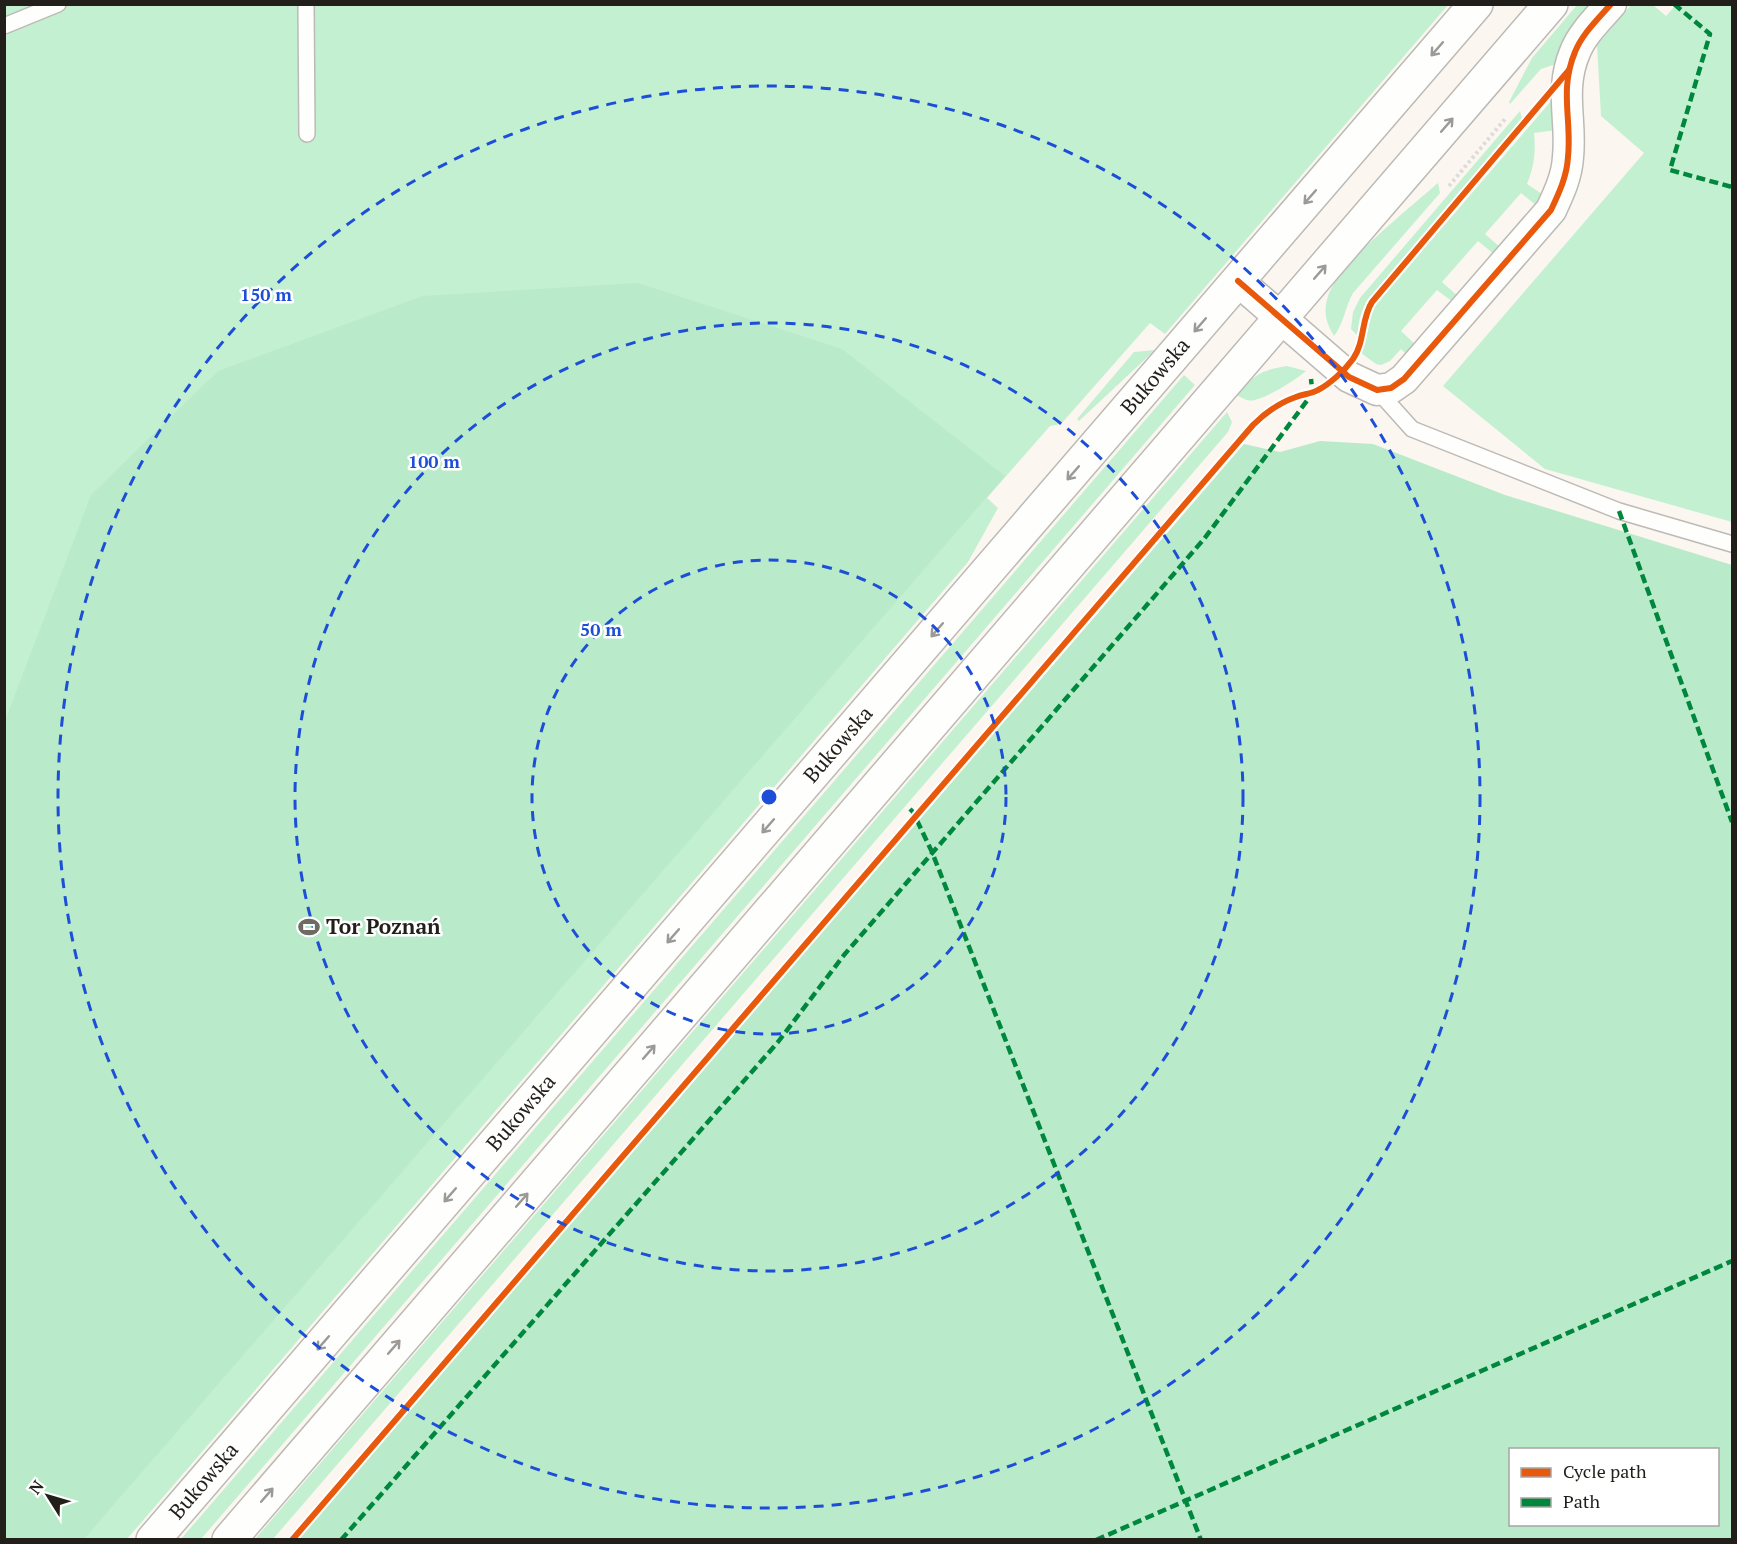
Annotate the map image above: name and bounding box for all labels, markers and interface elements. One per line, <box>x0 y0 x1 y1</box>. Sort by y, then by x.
one-way arrow <box>1431 41 1444 57</box>
one-way arrow <box>1440 118 1454 133</box>
one-way arrow <box>1303 189 1317 204</box>
one-way arrow <box>1313 264 1326 280</box>
text: 150 m <box>240 282 292 306</box>
one-way arrow <box>1193 317 1207 332</box>
street label: Bukowska <box>1114 331 1196 420</box>
text: 100 m <box>408 449 460 473</box>
one-way arrow <box>1066 465 1080 480</box>
text: 50 m <box>580 617 622 641</box>
one-way arrow <box>930 622 944 637</box>
street label: Bukowska <box>797 699 879 788</box>
centre of rings <box>759 787 779 807</box>
one-way arrow <box>762 818 775 834</box>
place label: Tor Poznań <box>326 912 441 940</box>
sports icon: Tor Poznań <box>297 915 321 939</box>
one-way arrow <box>667 928 680 944</box>
one-way arrow <box>642 1045 656 1060</box>
street label: Bukowska <box>479 1067 561 1156</box>
one-way arrow <box>443 1187 457 1202</box>
one-way arrow <box>515 1192 528 1208</box>
one-way arrow <box>316 1335 330 1350</box>
one-way arrow <box>388 1339 401 1355</box>
street label: Bukowska <box>162 1436 244 1525</box>
legend <box>1509 1448 1719 1526</box>
text: Cycle path <box>1563 1459 1647 1483</box>
north arrow <box>18 1466 78 1526</box>
text: N <box>24 1476 48 1498</box>
one-way arrow <box>260 1488 274 1503</box>
text: Path <box>1563 1489 1600 1513</box>

